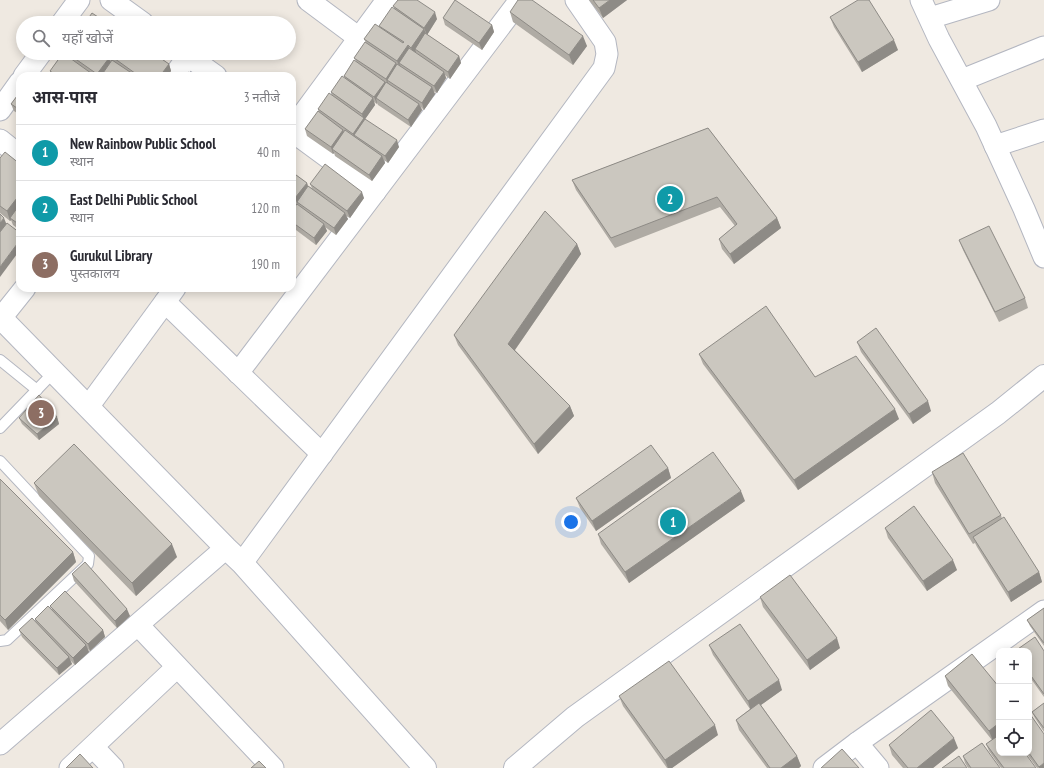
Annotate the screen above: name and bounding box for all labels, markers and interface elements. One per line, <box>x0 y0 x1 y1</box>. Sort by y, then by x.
search box <box>16 16 296 60</box>
icon: search <box>30 27 52 49</box>
text: यहाँ खोजें <box>62 28 113 47</box>
text: आस-पास <box>32 86 97 108</box>
text: 3 नतीजे <box>244 89 280 106</box>
text: New Rainbow Public School <box>70 134 216 153</box>
text: 1 <box>42 144 48 161</box>
text: 40 m <box>257 144 280 161</box>
text: स्थान <box>70 153 94 170</box>
pin: 2 <box>657 184 683 214</box>
text: East Delhi Public School <box>70 190 197 209</box>
text: 2 <box>42 200 48 217</box>
text: 120 m <box>251 200 280 217</box>
text: स्थान <box>70 209 94 226</box>
text: Gurukul Library <box>70 246 152 265</box>
text: 3 <box>42 256 48 273</box>
text: 190 m <box>251 256 280 273</box>
text: पुस्तकालय <box>70 265 120 282</box>
pin: 3 <box>28 398 54 428</box>
pin: 1 <box>660 507 686 537</box>
your location <box>561 512 581 532</box>
map controls <box>996 648 1032 756</box>
button: + <box>996 648 1032 684</box>
button: − <box>996 684 1032 720</box>
button: locate <box>996 720 1032 756</box>

